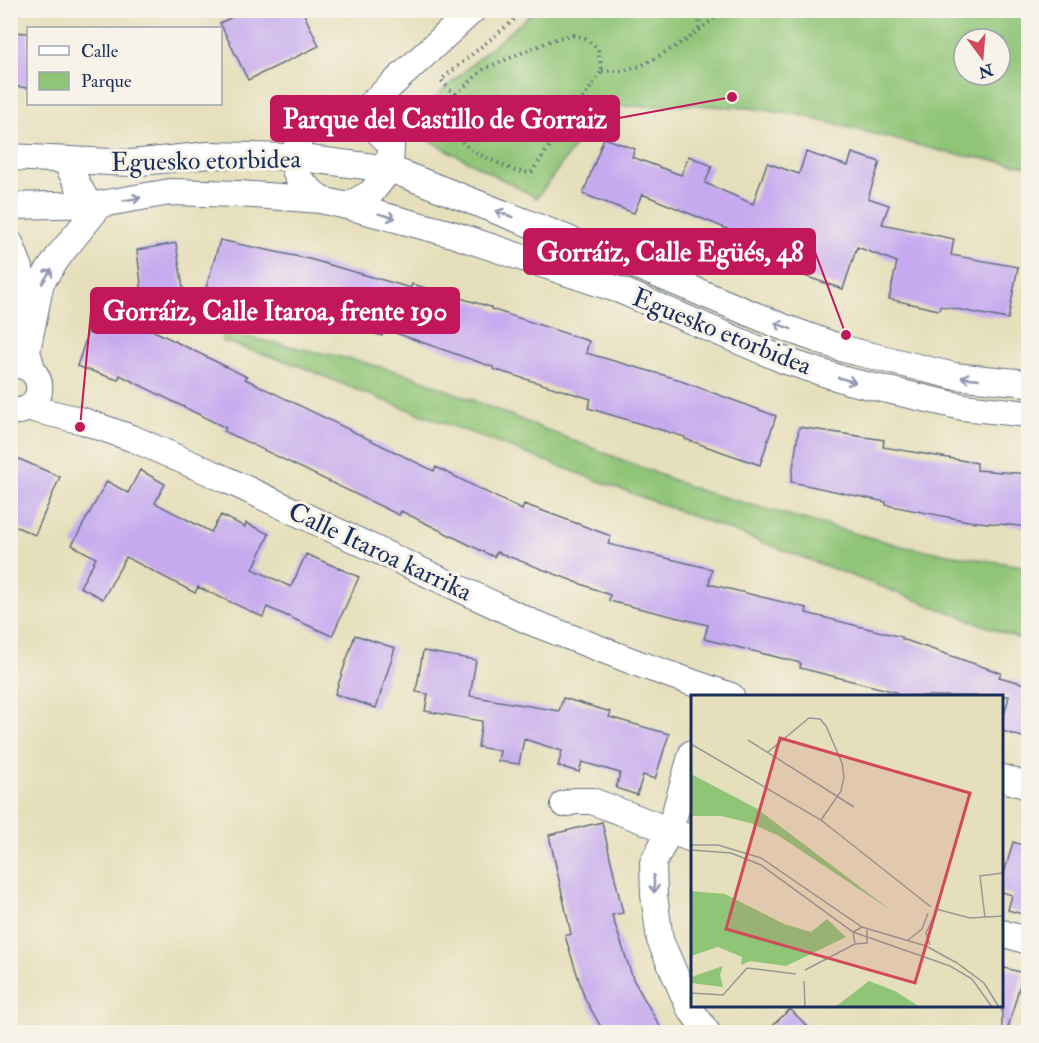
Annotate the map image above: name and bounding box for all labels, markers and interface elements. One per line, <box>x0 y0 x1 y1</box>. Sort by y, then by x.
legend <box>27 27 222 105</box>
north arrow <box>952 27 1012 87</box>
text: Calle <box>81 40 119 63</box>
text: N <box>976 59 996 82</box>
text: Parque <box>81 70 132 93</box>
callout: Parque del Castillo de Gorraiz <box>271 96 619 141</box>
text: Parque del Castillo de Gorraiz <box>283 103 608 137</box>
street label: Eguesko etorbidea <box>111 143 302 179</box>
one-way arrow <box>121 193 141 204</box>
one-way arrow <box>496 208 514 219</box>
one-way arrow <box>377 211 396 223</box>
callout: Gorráiz, Calle Egüés, 48 <box>524 229 815 274</box>
text: Gorráiz, Calle Egüés, 48 <box>536 236 804 270</box>
one-way arrow <box>40 267 53 284</box>
street label: Eguesko etorbidea <box>628 282 816 383</box>
callout: Gorráiz, Calle Itaroa, frente 190 <box>91 288 459 333</box>
text: Gorráiz, Calle Itaroa, frente 190 <box>103 295 447 328</box>
one-way arrow <box>774 320 793 331</box>
one-way arrow <box>961 372 981 383</box>
one-way arrow <box>837 375 856 386</box>
street label: Calle Itaroa karrika <box>283 495 477 609</box>
inset map <box>691 695 1003 1007</box>
one-way arrow <box>648 874 660 894</box>

